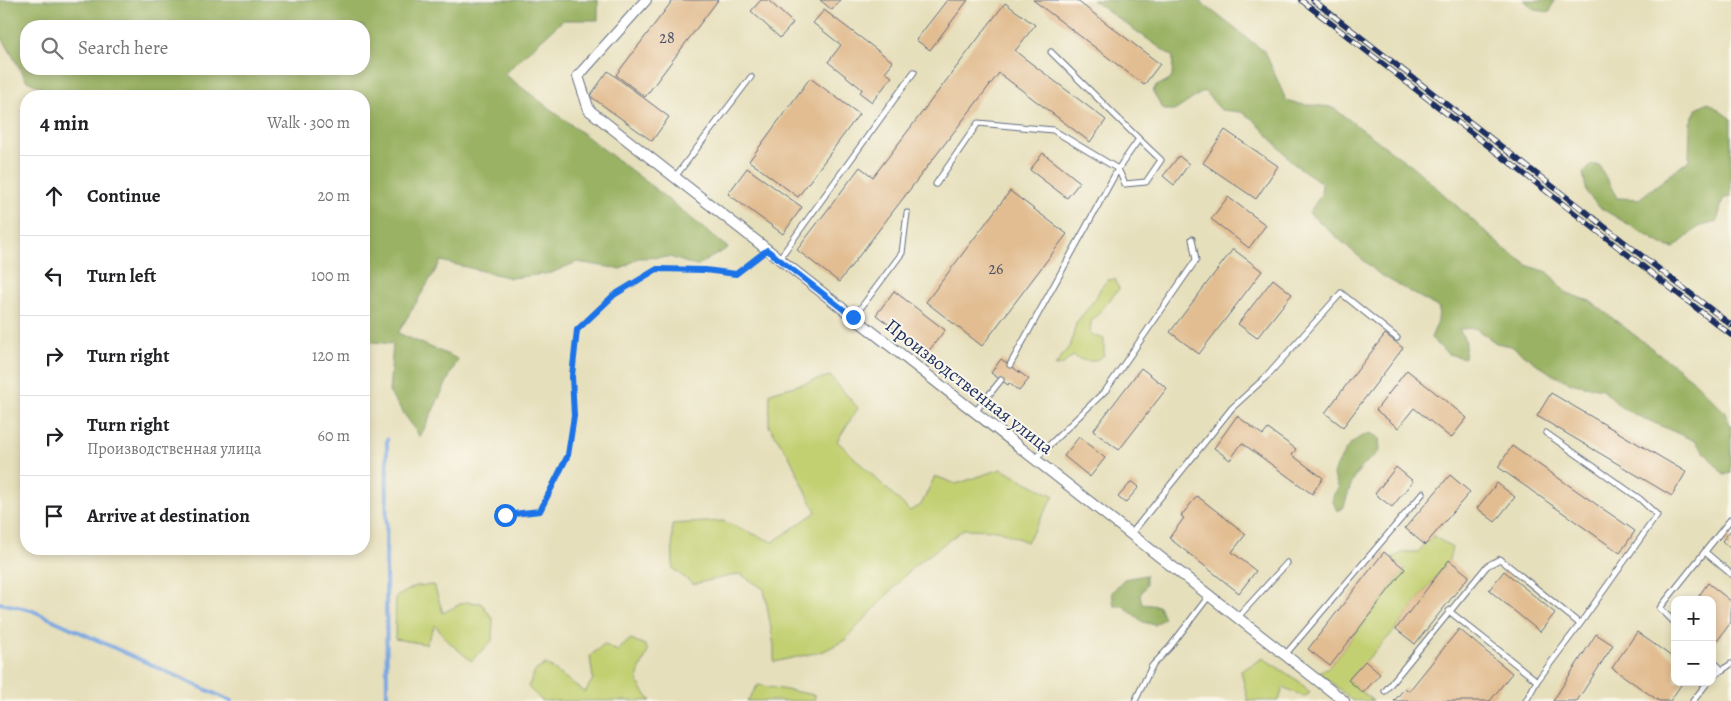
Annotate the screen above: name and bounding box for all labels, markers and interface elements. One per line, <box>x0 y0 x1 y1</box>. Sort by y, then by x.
search box <box>20 20 370 75</box>
house number: 28 <box>659 27 675 49</box>
icon: search <box>38 34 66 62</box>
text: Search here <box>78 35 168 61</box>
text: 4 min <box>40 109 89 137</box>
text: Walk · 300 m <box>267 112 350 134</box>
icon: ahead <box>40 182 68 210</box>
text: Continue <box>87 183 161 209</box>
text: 20 m <box>317 185 350 207</box>
house number: 26 <box>989 258 1004 280</box>
icon: left <box>40 262 68 290</box>
text: Turn left <box>87 263 156 289</box>
text: 100 m <box>311 265 350 287</box>
route end <box>842 306 865 329</box>
street label: Производственная улица <box>880 313 1059 461</box>
icon: right <box>40 342 68 370</box>
text: Turn right <box>87 343 169 369</box>
text: 120 m <box>312 345 350 367</box>
text: Turn right <box>87 412 169 438</box>
icon: right <box>40 422 68 450</box>
text: 60 m <box>318 425 350 447</box>
text: Производственная улица <box>87 438 261 460</box>
icon: arrive <box>40 502 68 530</box>
text: Arrive at destination <box>87 503 250 529</box>
route start <box>494 504 517 527</box>
map controls <box>1671 596 1716 686</box>
button: + <box>1671 596 1716 641</box>
button: − <box>1671 641 1716 686</box>

